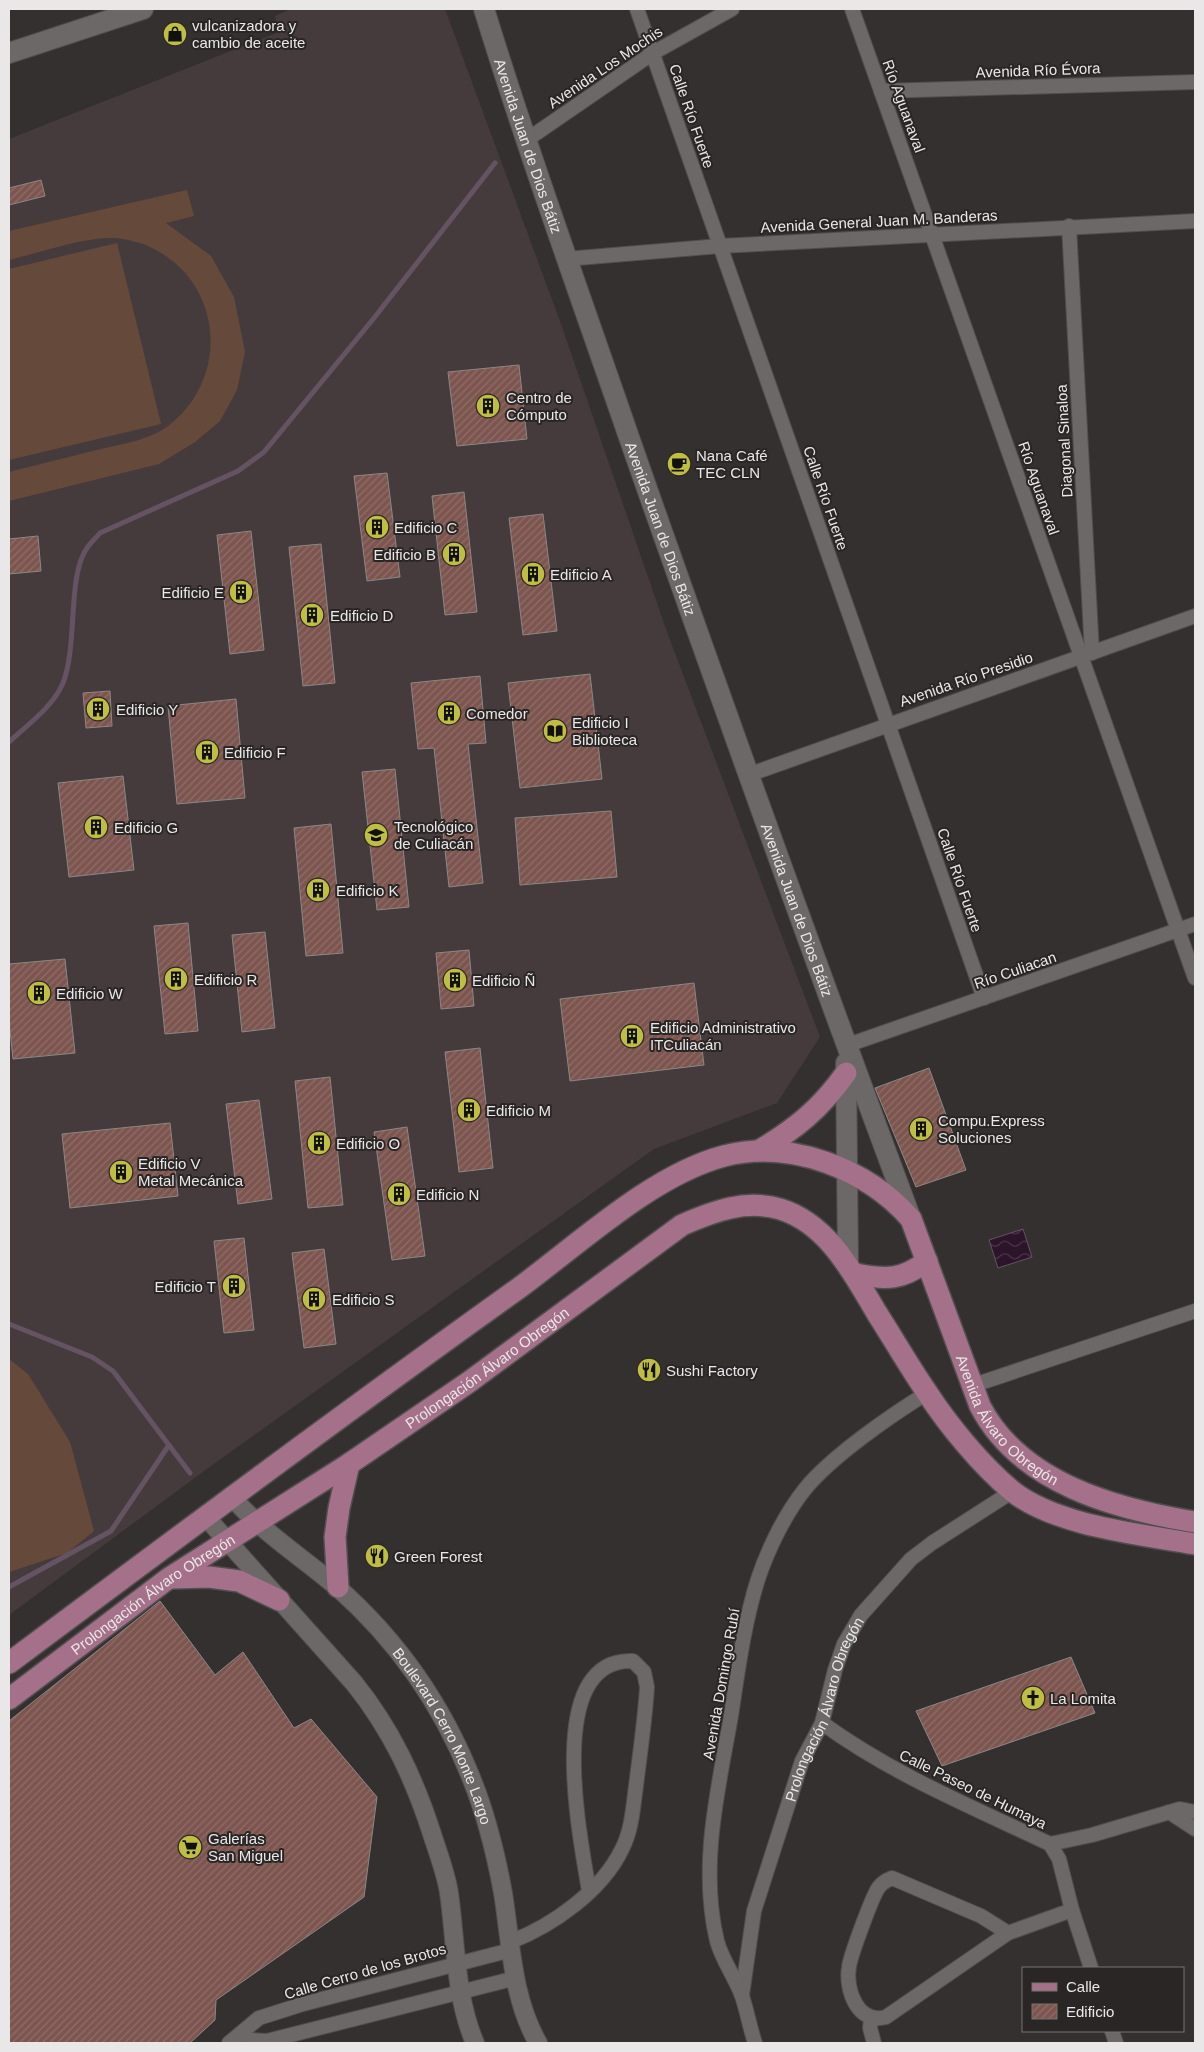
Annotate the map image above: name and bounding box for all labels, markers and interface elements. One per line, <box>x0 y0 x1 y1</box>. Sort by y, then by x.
place label: vulcanizadora y cambio de aceite <box>192 17 305 51</box>
shop icon: vulcanizadora y cambio de aceite <box>162 21 188 47</box>
street label: Avenida Los Mochis <box>545 22 665 112</box>
street label: Avenida Juan de Dios Bátiz <box>492 56 566 236</box>
street label: Río Aguanaval <box>879 57 929 155</box>
street label: Avenida Río Évora <box>975 59 1101 81</box>
street label: Calle Río Fuerte <box>666 62 718 170</box>
street label: Avenida General Juan M. Banderas <box>760 206 998 236</box>
street label: Diagonal Sinaloa <box>1053 383 1075 498</box>
place label: Centro de Cómputo <box>506 389 572 423</box>
building icon: Centro de Cómputo <box>475 393 501 419</box>
street label: Avenida Juan de Dios Bátiz <box>623 439 700 618</box>
street label: Río Aguanaval <box>1015 439 1063 537</box>
street label: Calle Río Fuerte <box>800 444 852 552</box>
place label: Nana Café TEC CLN <box>696 447 768 481</box>
cafe icon: Nana Café TEC CLN <box>666 451 692 477</box>
building icon: Edificio C <box>364 514 390 540</box>
place label: Edificio C <box>394 519 458 536</box>
building icon: Edificio B <box>441 541 467 567</box>
place label: Edificio B <box>373 546 436 563</box>
building icon: Edificio A <box>520 561 546 587</box>
place label: Edificio A <box>550 566 612 583</box>
building icon: Edificio E <box>228 579 254 605</box>
place label: Edificio E <box>161 584 224 601</box>
building icon: Edificio D <box>299 602 325 628</box>
place label: Edificio D <box>330 607 394 624</box>
street label: Avenida Río Presidio <box>897 648 1035 710</box>
building icon: Edificio Y <box>85 696 111 722</box>
building icon: Comedor <box>436 700 462 726</box>
place label: Edificio Y <box>116 701 178 718</box>
place label: Comedor <box>466 705 528 722</box>
place label: Edificio I Biblioteca <box>572 714 638 748</box>
library icon: Edificio I Biblioteca <box>542 718 568 744</box>
building icon: Edificio F <box>194 739 220 765</box>
place label: Edificio F <box>224 744 286 761</box>
building icon: Edificio G <box>83 814 109 840</box>
place label: Tecnológico de Culiacán <box>394 818 473 852</box>
place label: Edificio G <box>114 819 178 836</box>
street label: Avenida Juan de Dios Bátiz <box>758 821 837 999</box>
school or university icon: Tecnológico de Culiacán <box>363 822 389 848</box>
street label: Calle Río Fuerte <box>934 826 986 934</box>
building icon: Edificio K <box>305 877 331 903</box>
place label: Edificio K <box>336 882 399 899</box>
street label: Río Culiacan <box>972 948 1058 992</box>
building icon: Edificio R <box>163 966 189 992</box>
building icon: Edificio Ñ <box>442 967 468 993</box>
place label: Edificio R <box>194 971 258 988</box>
place label: Edificio Ñ <box>472 972 535 989</box>
building icon: Edificio W <box>26 980 52 1006</box>
place label: Edificio W <box>56 985 124 1002</box>
place label: Edificio Administrativo ITCuliacán <box>650 1019 796 1053</box>
building icon: Edificio Administrativo ITCuliacán <box>619 1023 645 1049</box>
building icon: Edificio M <box>456 1097 482 1123</box>
place label: Edificio M <box>486 1102 551 1119</box>
place label: Compu.Express Soluciones <box>938 1112 1045 1146</box>
building icon: Compu.Express Soluciones <box>908 1116 934 1142</box>
building icon: Edificio O <box>306 1130 332 1156</box>
place label: Edificio O <box>336 1135 400 1152</box>
place label: Edificio V Metal Mecánica <box>138 1155 244 1189</box>
building icon: Edificio V Metal Mecánica <box>108 1159 134 1185</box>
building icon: Edificio N <box>386 1181 412 1207</box>
place label: Edificio N <box>416 1186 479 1203</box>
building icon: Edificio T <box>221 1273 247 1299</box>
place label: Edificio T <box>155 1278 216 1295</box>
building icon: Edificio S <box>301 1286 327 1312</box>
place label: Edificio S <box>332 1291 395 1308</box>
street label: Prolongación Álvaro Obregón <box>402 1303 572 1432</box>
street label: Avenida Álvaro Obregón <box>953 1352 1061 1488</box>
restaurant icon: Sushi Factory <box>636 1357 662 1383</box>
place label: Sushi Factory <box>666 1362 758 1379</box>
street label: Prolongación Álvaro Obregón <box>67 1530 238 1658</box>
restaurant icon: Green Forest <box>364 1543 390 1569</box>
place label: Green Forest <box>394 1548 483 1565</box>
street label: Avenida Domingo Rubí <box>699 1606 743 1761</box>
street label: Prolongación Álvaro Obregón <box>781 1614 867 1803</box>
street label: Boulevard Cerro Monte Largo <box>390 1644 495 1826</box>
church icon: La Lomita <box>1020 1685 1046 1711</box>
place label: La Lomita <box>1050 1690 1117 1707</box>
street label: Calle Paseo de Humaya <box>897 1746 1050 1832</box>
place label: Galerías San Miguel <box>208 1830 283 1864</box>
supermarket icon: Galerías San Miguel <box>177 1834 203 1860</box>
street label: Calle Cerro de los Brotos <box>282 1940 448 2002</box>
legend <box>1022 1967 1184 2032</box>
text: Calle <box>1066 1978 1100 1995</box>
text: Edificio <box>1066 2003 1114 2020</box>

